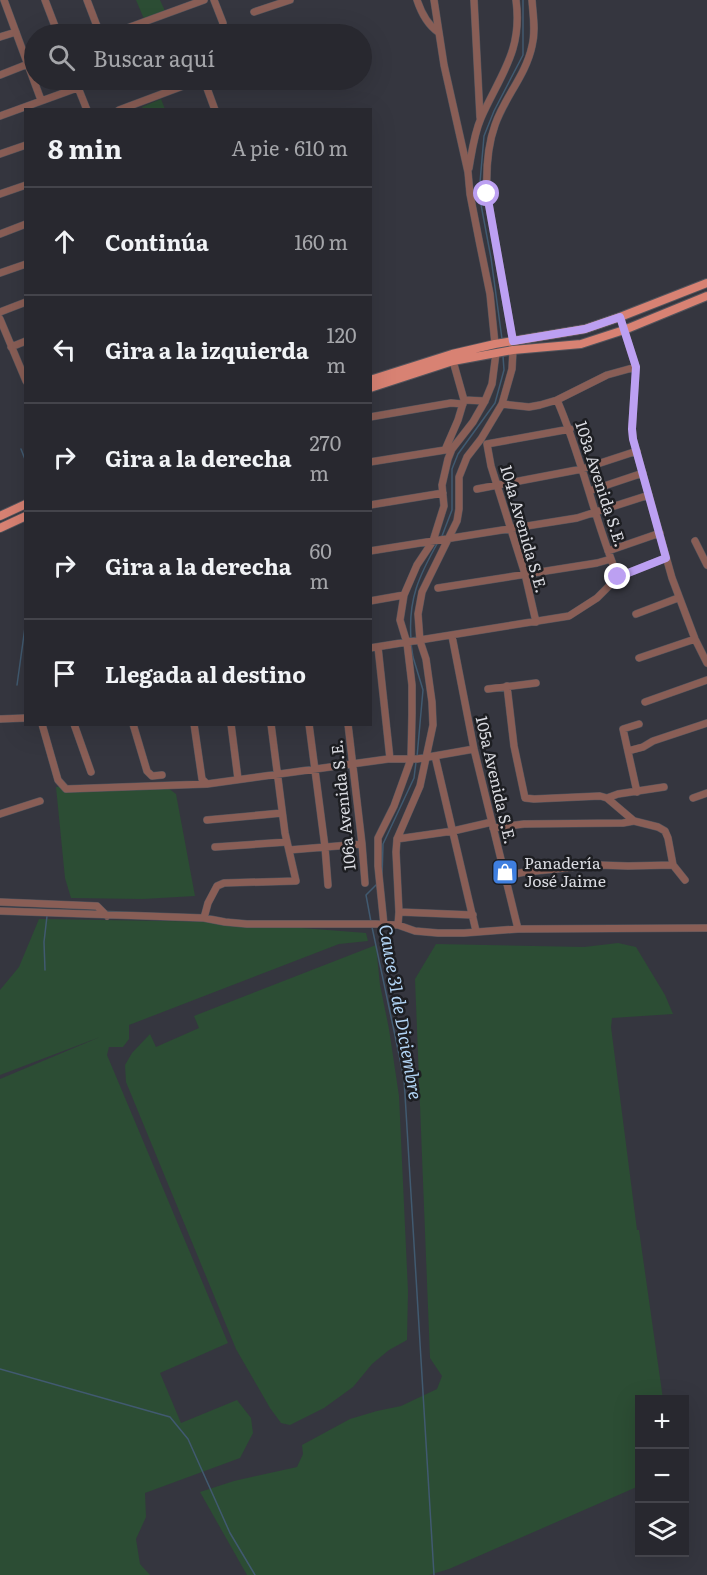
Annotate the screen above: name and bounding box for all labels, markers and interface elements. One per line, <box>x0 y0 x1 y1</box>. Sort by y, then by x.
search box <box>24 24 372 90</box>
icon: search <box>45 41 78 74</box>
text: Buscar aquí <box>93 41 215 74</box>
text: 8 min <box>48 128 122 167</box>
text: A pie · 610 m <box>231 132 348 162</box>
route start <box>473 180 499 206</box>
icon: ahead <box>48 225 81 258</box>
text: Continúa <box>105 225 209 258</box>
text: 160 m <box>294 226 348 256</box>
text: 120 m <box>327 319 356 379</box>
icon: left <box>48 333 81 366</box>
text: Gira a la izquierda <box>105 333 309 366</box>
street label: 103a Avenida S.E. <box>570 417 634 550</box>
text: 270 m <box>310 427 341 487</box>
icon: right <box>48 441 81 474</box>
text: Gira a la derecha <box>105 441 292 474</box>
street label: 104a Avenida S.E. <box>495 462 555 595</box>
text: 60 m <box>310 535 332 595</box>
icon: right <box>48 549 81 582</box>
text: Gira a la derecha <box>105 549 292 582</box>
route end <box>604 563 630 589</box>
icon: arrive <box>48 657 81 690</box>
text: Llegada al destino <box>105 657 306 690</box>
street label: 105a Avenida S.E. <box>471 713 523 846</box>
street label: 106a Avenida S.E. <box>323 738 361 872</box>
place label: Panadería José Jaime <box>524 850 606 892</box>
shop icon: Panadería José Jaime <box>490 857 520 887</box>
water label: Cauce 31 de Diciembre <box>373 922 430 1101</box>
map controls <box>635 1395 689 1557</box>
button: + <box>635 1395 689 1449</box>
button: − <box>635 1449 689 1503</box>
button: layers <box>635 1503 689 1557</box>

